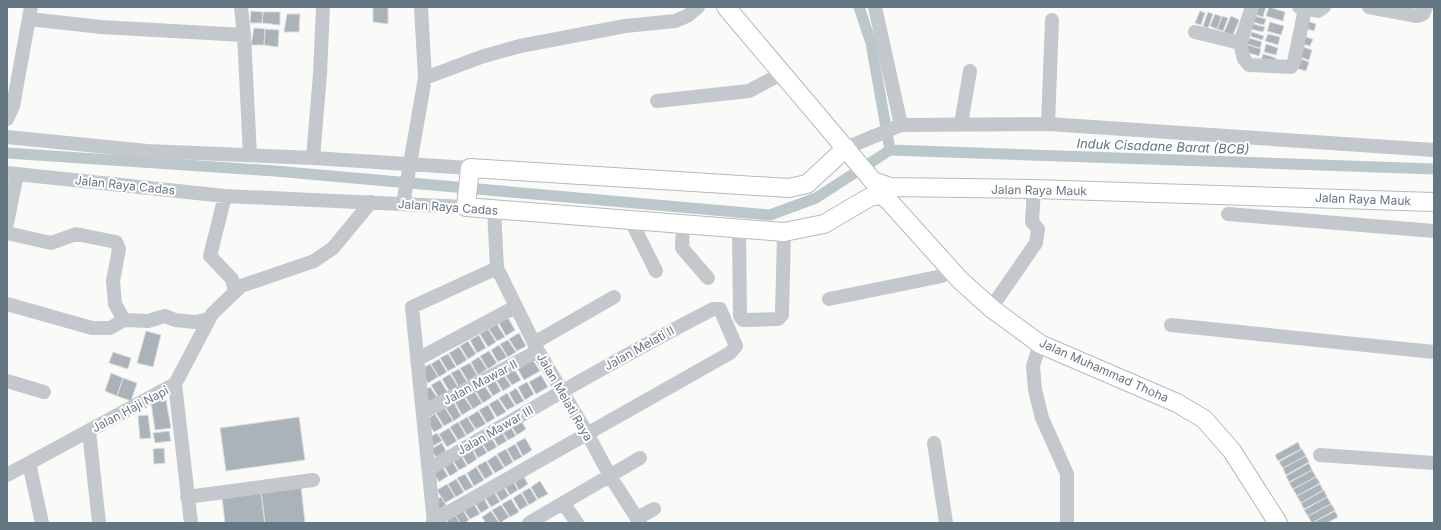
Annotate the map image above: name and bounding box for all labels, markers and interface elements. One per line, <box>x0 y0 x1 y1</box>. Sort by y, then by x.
water label: Induk Cisadane Barat (BCB) <box>1076 135 1250 157</box>
street label: Jalan Raya Cadas <box>74 172 176 198</box>
street label: Jalan Raya Mauk <box>991 182 1088 198</box>
street label: Jalan Raya Mauk <box>1315 190 1412 208</box>
street label: Jalan Raya Cadas <box>397 196 499 218</box>
street label: Jalan Melati II <box>601 323 677 373</box>
street label: Jalan Muhammad Thoha <box>1037 335 1171 405</box>
street label: Jalan Melati Raya <box>534 350 596 444</box>
street label: Jalan Mawar II <box>440 356 520 408</box>
street label: Jalan Haji Napi <box>89 382 171 435</box>
street label: Jalan Mawar III <box>454 402 536 458</box>

